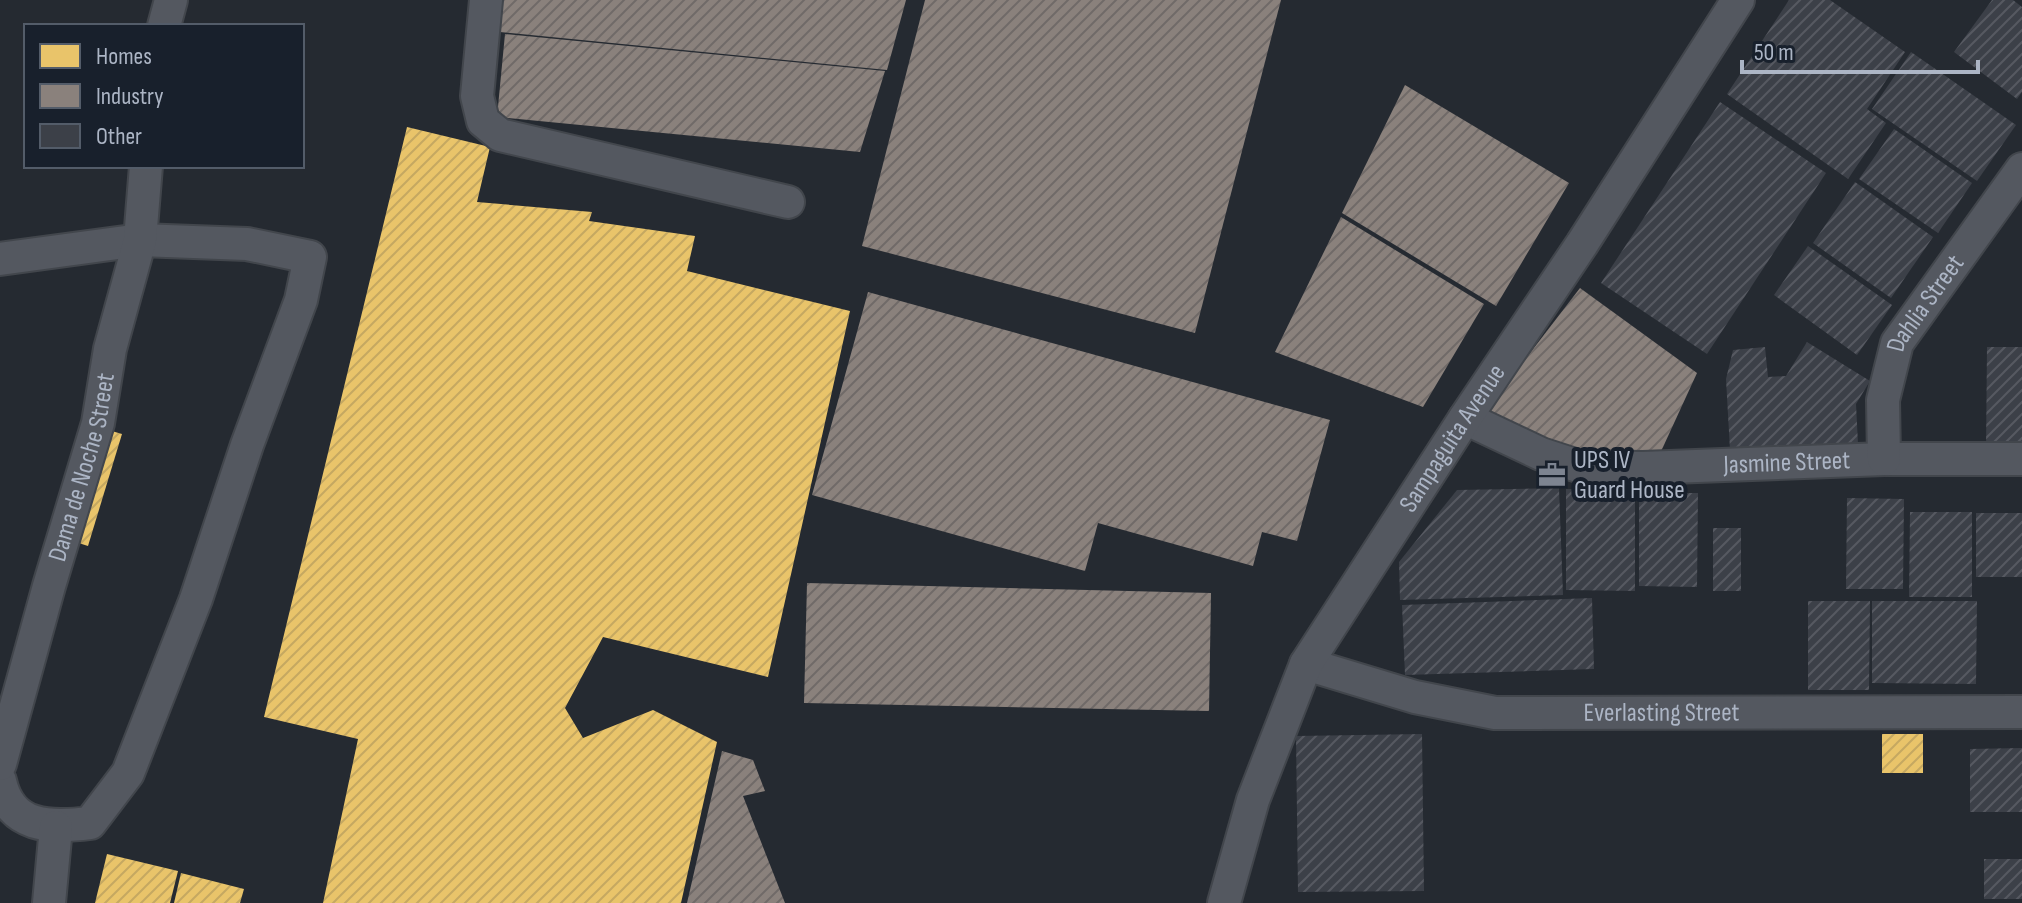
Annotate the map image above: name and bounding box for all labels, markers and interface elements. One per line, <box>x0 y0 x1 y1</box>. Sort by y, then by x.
legend <box>24 24 304 168</box>
scale bar <box>1742 24 1978 74</box>
text: 50 m <box>1754 38 1794 67</box>
text: Homes <box>96 42 152 71</box>
text: Industry <box>96 82 163 111</box>
text: Other <box>96 122 142 151</box>
street label: Dahlia Street <box>1880 249 1971 355</box>
street label: Sampaguita Avenue <box>1393 359 1512 518</box>
street label: Dama de Noche Street <box>42 371 121 565</box>
place label: UPS IV Guard House <box>1574 445 1685 506</box>
street label: Jasmine Street <box>1722 445 1851 481</box>
office icon: UPS IV Guard House <box>1537 460 1567 490</box>
street label: Everlasting Street <box>1583 697 1740 728</box>

